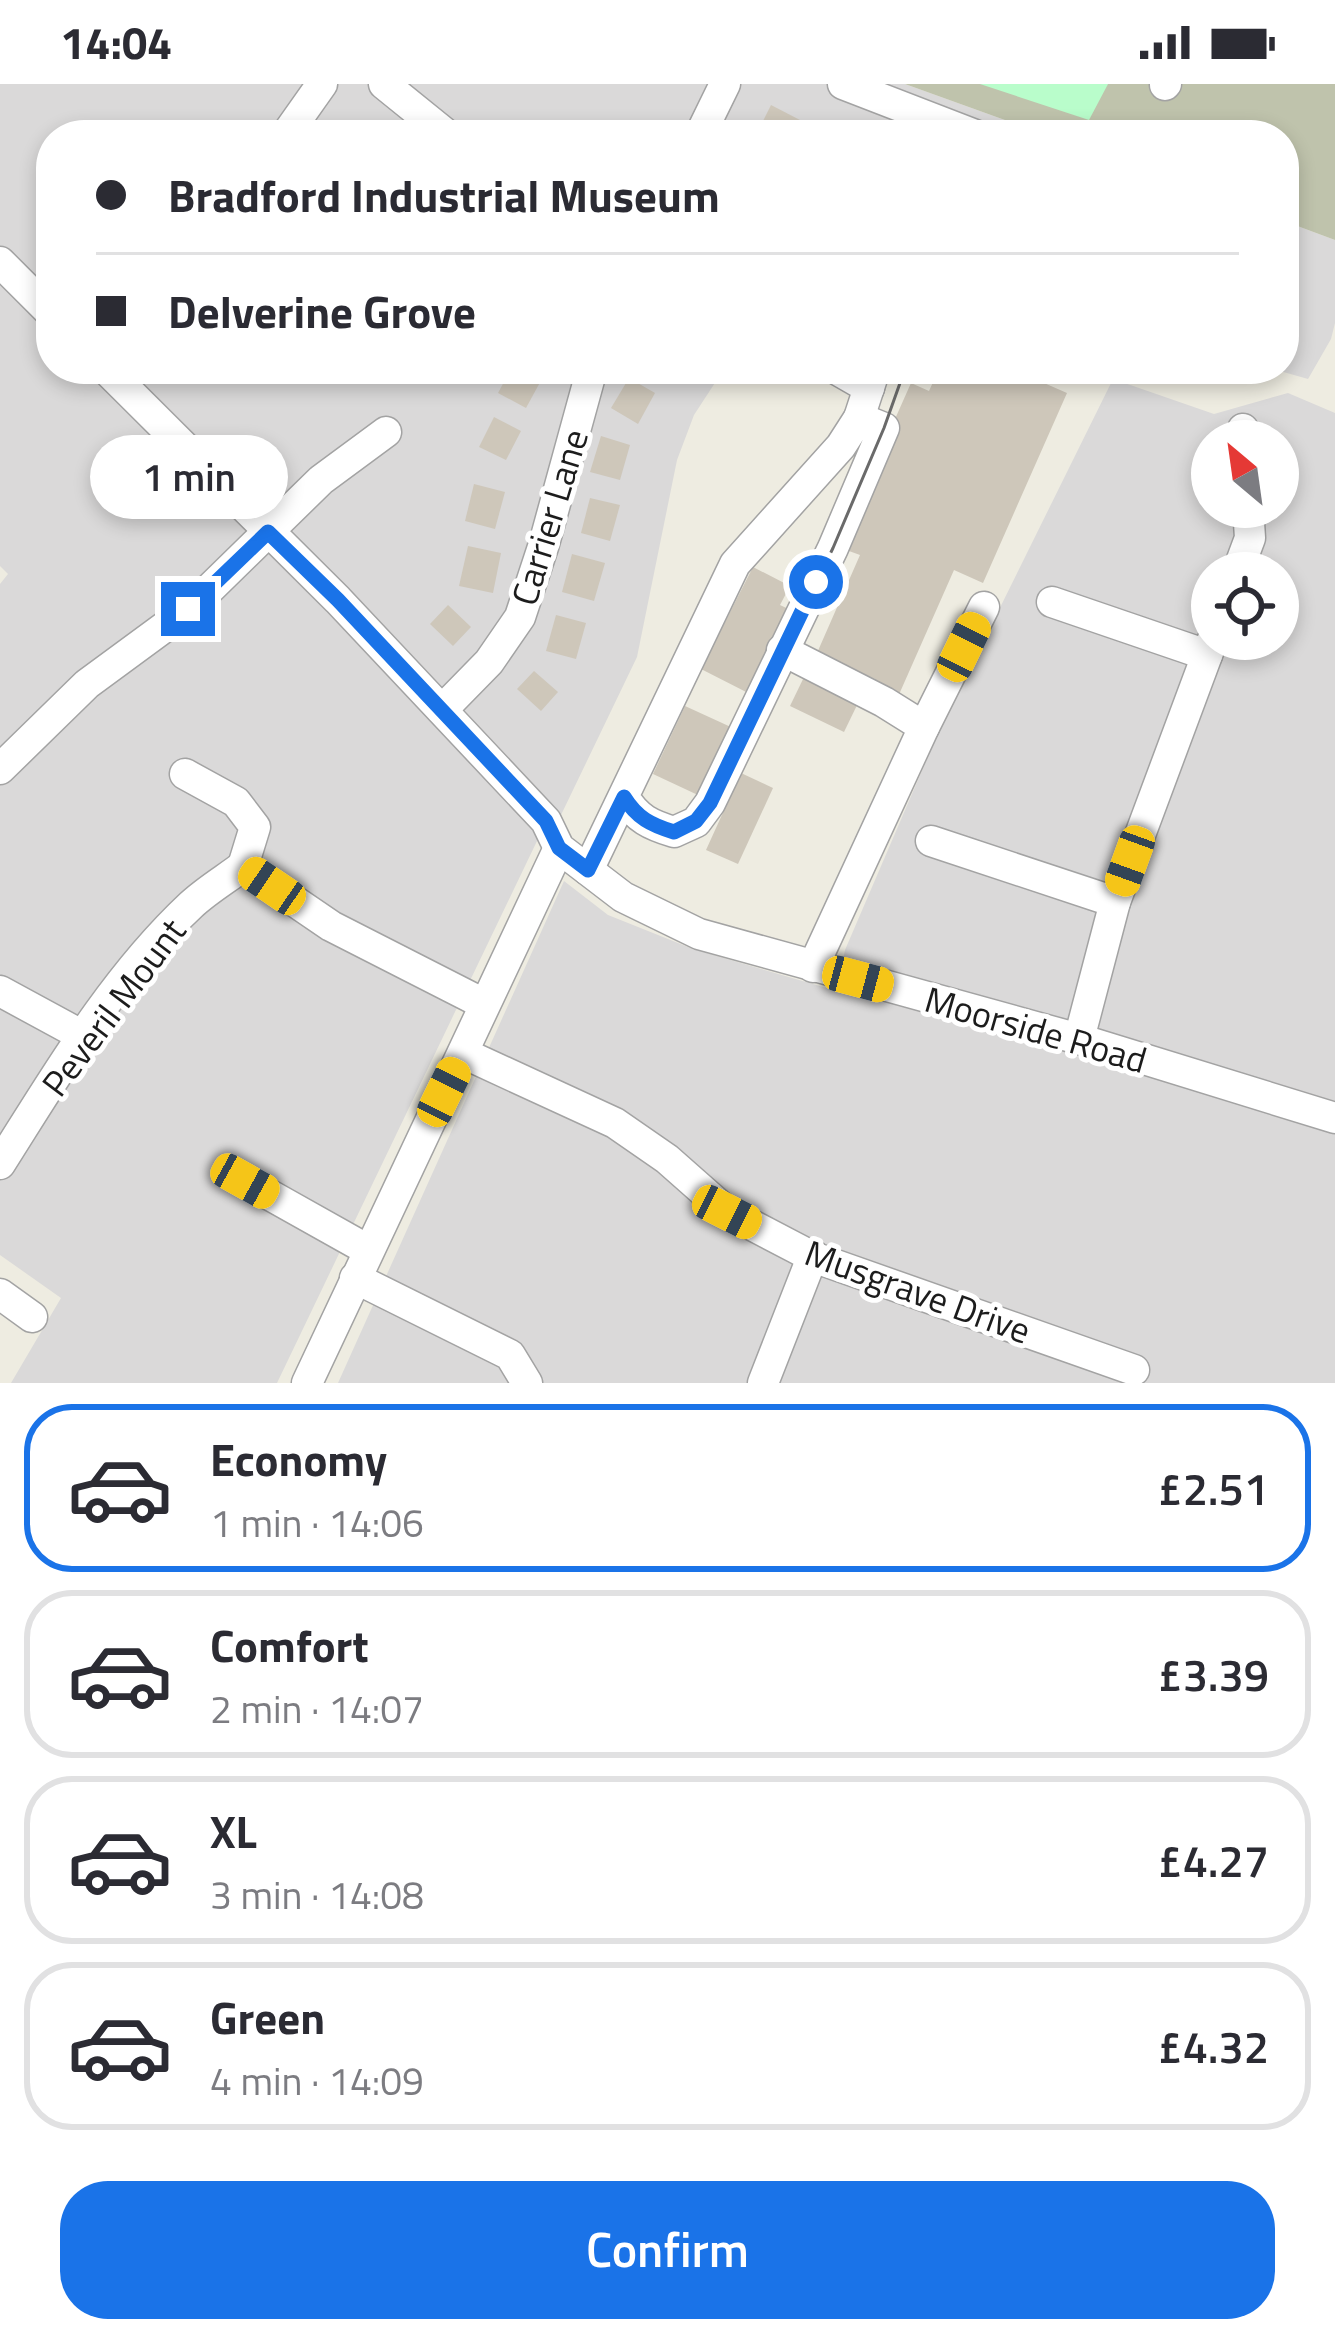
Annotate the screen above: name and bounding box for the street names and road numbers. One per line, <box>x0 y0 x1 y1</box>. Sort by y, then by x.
street label: Carrier Lane <box>496 422 602 612</box>
street label: Peveril Mount <box>28 906 199 1108</box>
street label: Moorside Road <box>919 971 1153 1087</box>
street label: Musgrave Drive <box>797 1225 1039 1357</box>

